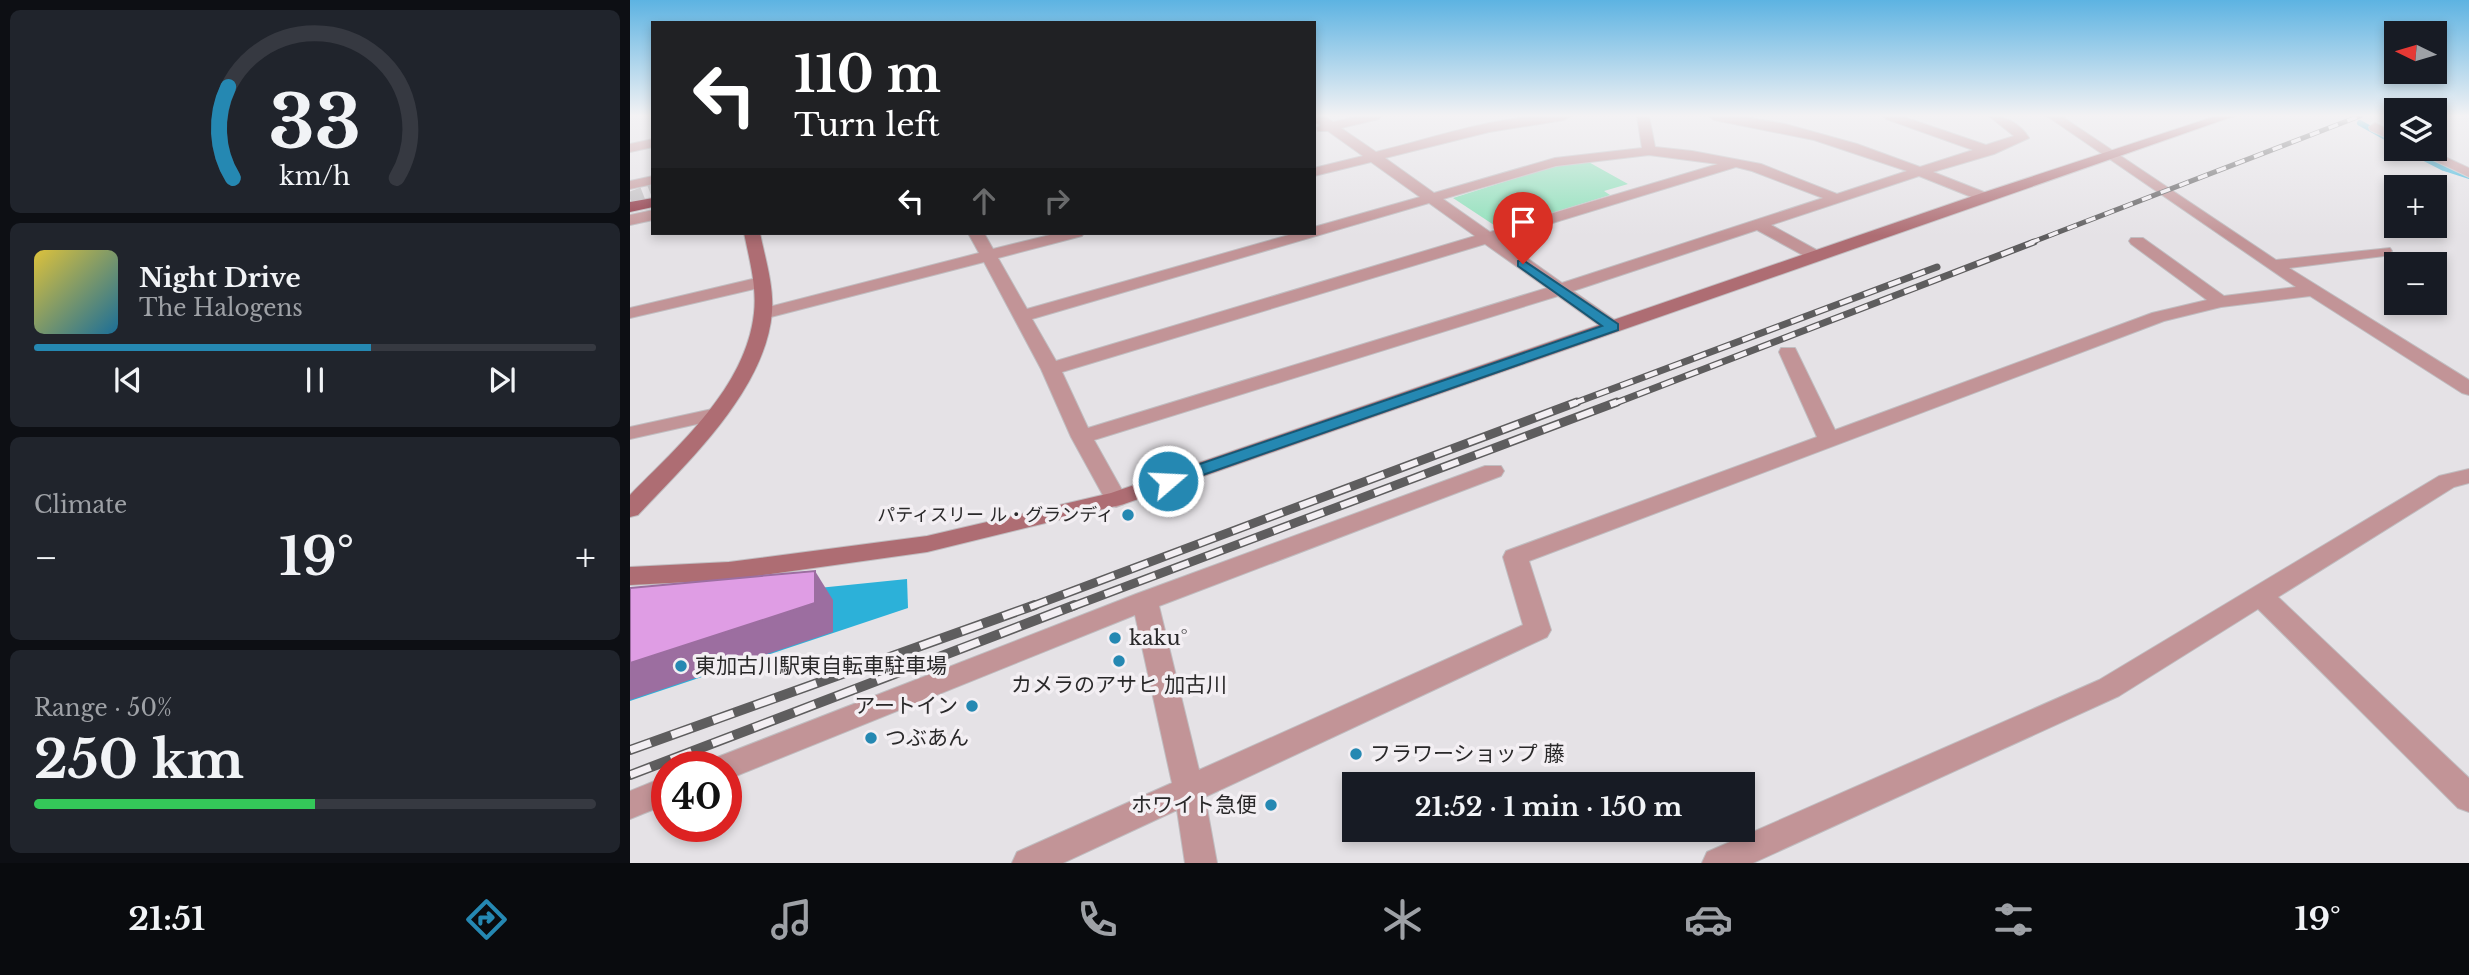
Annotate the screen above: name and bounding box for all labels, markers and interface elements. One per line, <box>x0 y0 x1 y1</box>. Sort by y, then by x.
north arrow <box>2384 21 2446 84</box>
map controls <box>2384 21 2447 315</box>
text: 110 m <box>794 44 941 105</box>
icon: left <box>679 49 770 140</box>
text: 33 <box>269 77 361 168</box>
button: layers <box>2384 98 2447 161</box>
text: Turn left <box>794 105 940 145</box>
text: km/h <box>280 160 350 191</box>
button: + <box>2384 175 2447 238</box>
icon: left <box>892 182 930 220</box>
icon: ahead <box>965 182 1003 220</box>
icon: right <box>1038 182 1076 220</box>
pin <box>1493 192 1553 264</box>
icon: arrive <box>1504 203 1542 241</box>
button: − <box>2384 252 2447 315</box>
text: Night Drive <box>139 262 301 294</box>
text: The Halogens <box>139 294 303 322</box>
icon: previous <box>109 361 147 399</box>
icon: pause <box>296 361 334 399</box>
icon: next <box>483 361 521 399</box>
position arrow <box>1131 444 1205 518</box>
text: Climate <box>34 491 127 519</box>
place label: パティスリー ル・グランディ <box>877 504 1114 526</box>
marker: パティスリー ル・グランディ <box>1120 507 1136 523</box>
text: 19° <box>279 525 354 589</box>
text: − <box>34 534 58 581</box>
text: + <box>575 534 596 581</box>
place label: kaku° <box>1129 625 1188 651</box>
marker: kaku° <box>1107 630 1123 646</box>
place label: 東加古川駅東自転車駐車場 <box>695 653 947 679</box>
marker: カメラのアサヒ 加古川 <box>1111 653 1127 669</box>
marker: 東加古川駅東自転車駐車場 <box>673 658 689 674</box>
place label: カメラのアサヒ 加古川 <box>1011 672 1227 698</box>
place label: アートイン <box>854 693 958 719</box>
text: Range · 50% <box>34 694 172 722</box>
marker: アートイン <box>964 698 980 714</box>
place label: つぶあん <box>885 725 969 751</box>
text: 250 km <box>34 728 244 792</box>
marker: つぶあん <box>863 730 879 746</box>
place label: フラワーショップ 藤 <box>1370 741 1565 767</box>
marker: フラワーショップ 藤 <box>1348 746 1364 762</box>
speed limit sign: 40 <box>651 751 742 842</box>
text: 21:52 · 1 min · 150 m <box>1415 791 1682 823</box>
place label: ホワイト急便 <box>1131 792 1257 818</box>
marker: ホワイト急便 <box>1263 797 1279 813</box>
icon: directions <box>462 895 511 944</box>
icon: music <box>767 895 816 944</box>
icon: phone <box>1073 895 1122 944</box>
icon: climate <box>1378 895 1427 944</box>
icon: car <box>1684 895 1733 944</box>
icon: filters <box>1989 895 2038 944</box>
text: 21:51 <box>128 899 205 939</box>
text: 19° <box>2295 899 2341 939</box>

